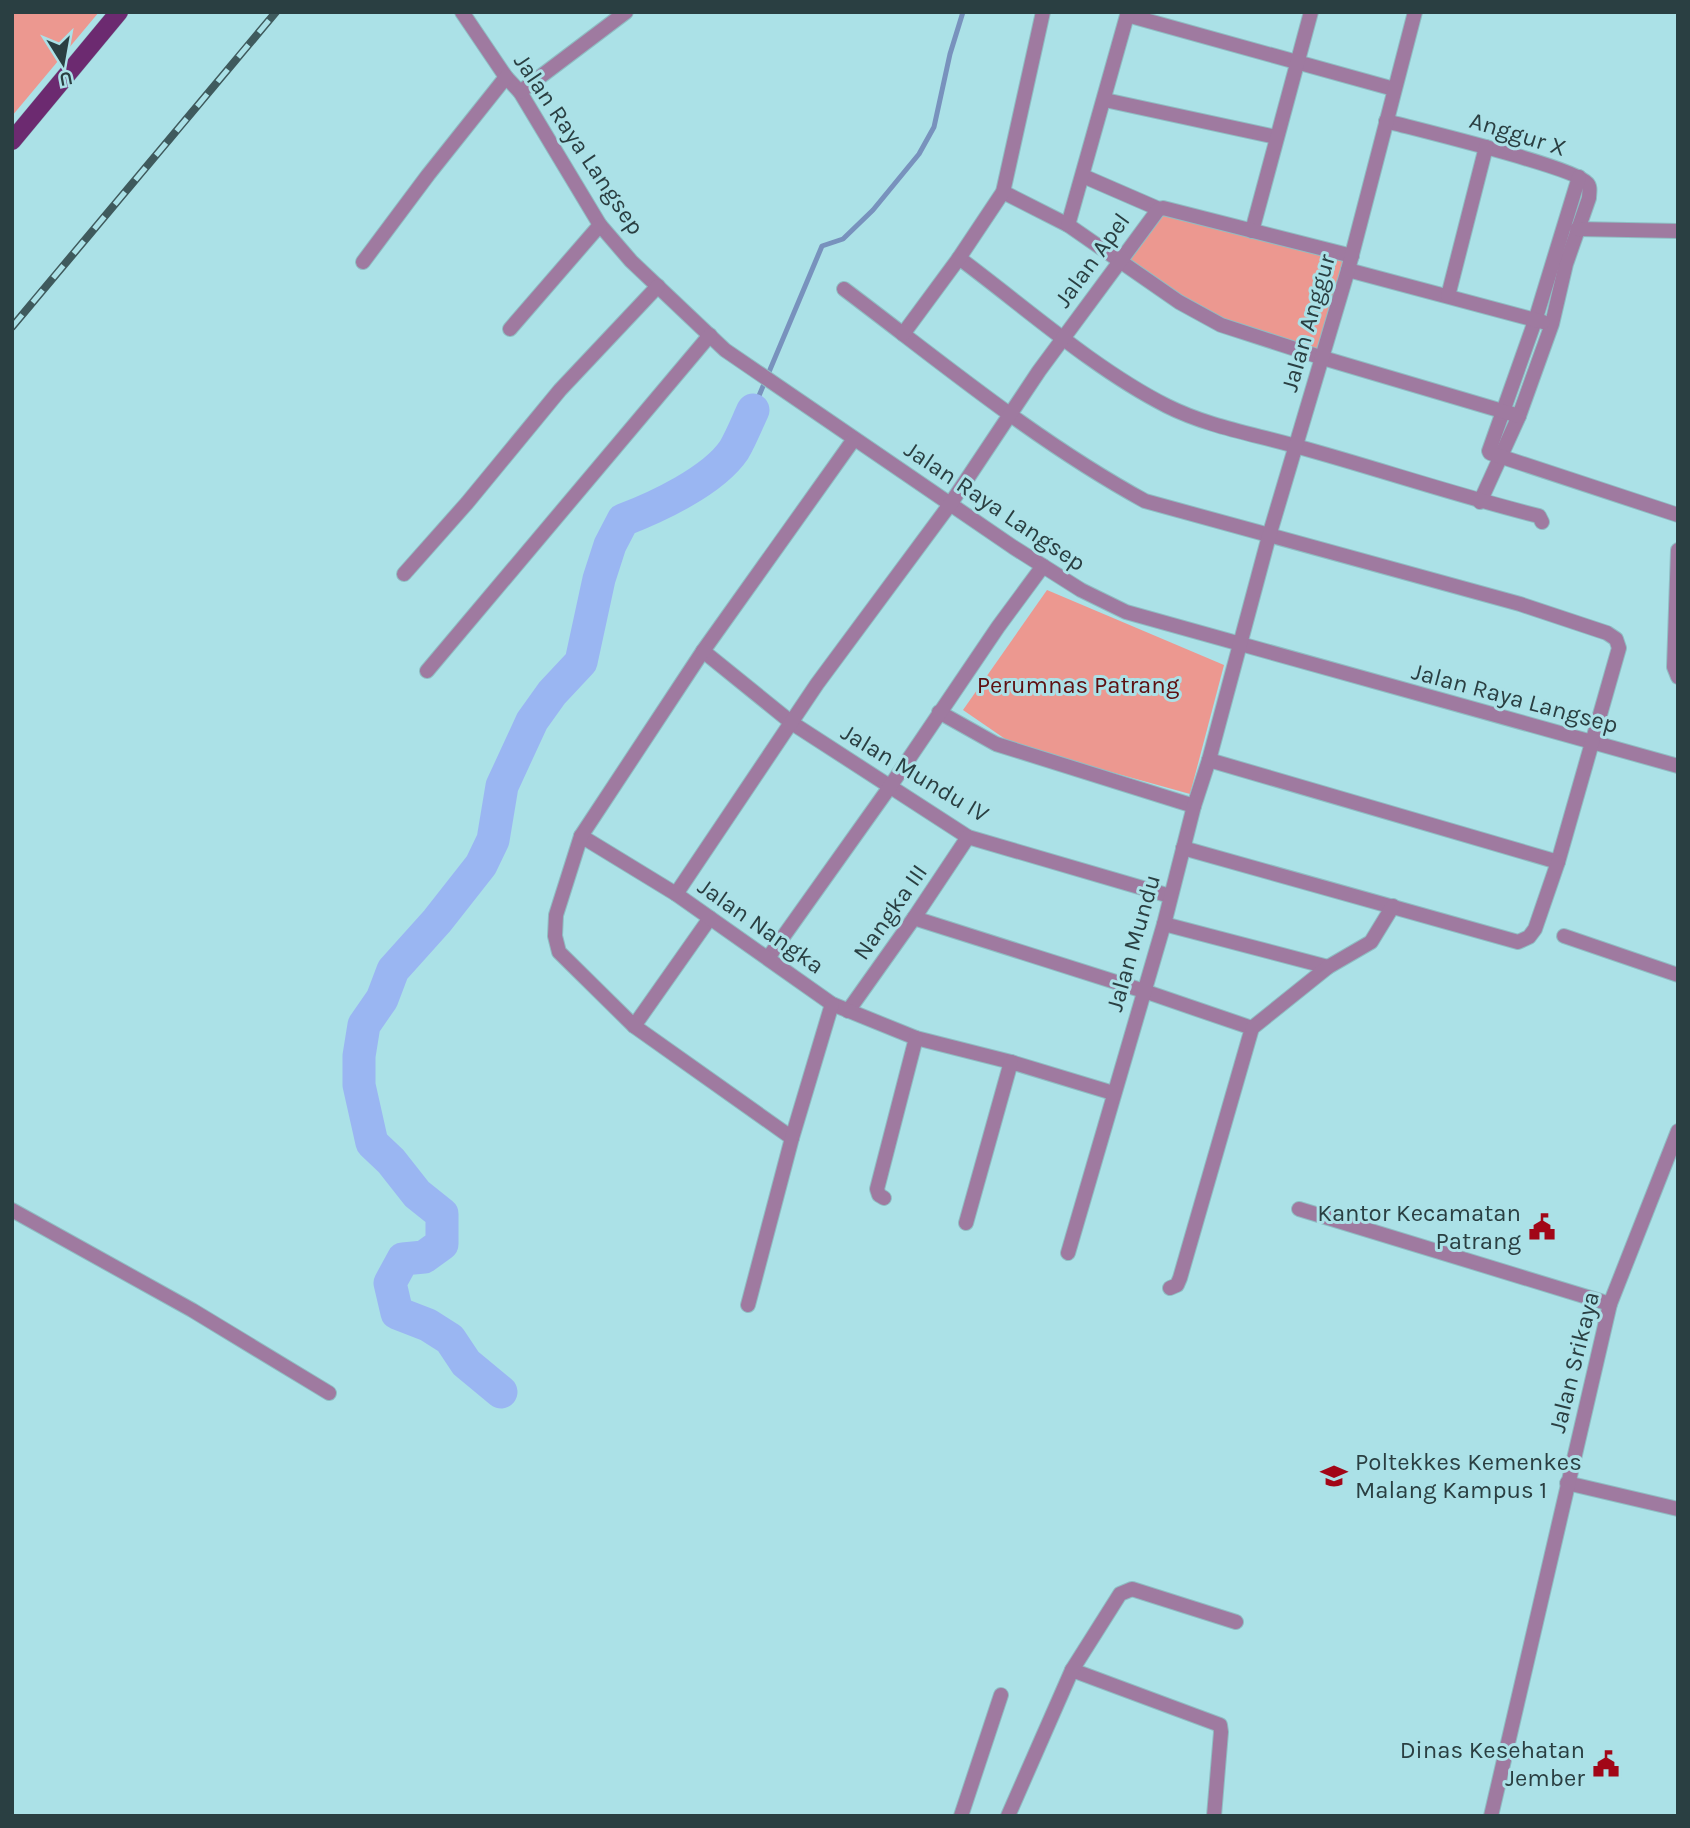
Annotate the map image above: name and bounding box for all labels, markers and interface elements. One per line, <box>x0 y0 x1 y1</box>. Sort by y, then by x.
north arrow <box>28 28 98 98</box>
street label: Jalan Raya Langsep <box>508 48 650 240</box>
text: U <box>58 67 75 91</box>
street label: Anggur X <box>1466 106 1570 162</box>
street label: Jalan Apel <box>1048 207 1136 313</box>
street label: Jalan Anggur <box>1275 251 1341 395</box>
street label: Jalan Raya Langsep <box>899 435 1091 577</box>
street label: Jalan Raya Langsep <box>1409 657 1621 739</box>
park label: Perumnas Patrang <box>977 671 1180 699</box>
street label: Jalan Mundu IV <box>836 718 994 828</box>
street label: Nangka III <box>847 859 933 965</box>
street label: Jalan Mundu <box>1100 871 1166 1015</box>
street label: Jalan Nangka <box>693 872 829 980</box>
place label: Kantor Kecamatan Patrang <box>1317 1199 1521 1255</box>
public building icon: Kantor Kecamatan Patrang <box>1527 1212 1557 1242</box>
street label: Jalan Srikaya <box>1543 1289 1605 1435</box>
place label: Poltekkes Kemenkes Malang Kampus 1 <box>1355 1448 1582 1504</box>
school or university icon: Poltekkes Kemenkes Malang Kampus 1 <box>1319 1461 1349 1491</box>
place label: Dinas Kesehatan Jember <box>1400 1736 1585 1792</box>
public building icon: Dinas Kesehatan Jember <box>1591 1749 1621 1779</box>

